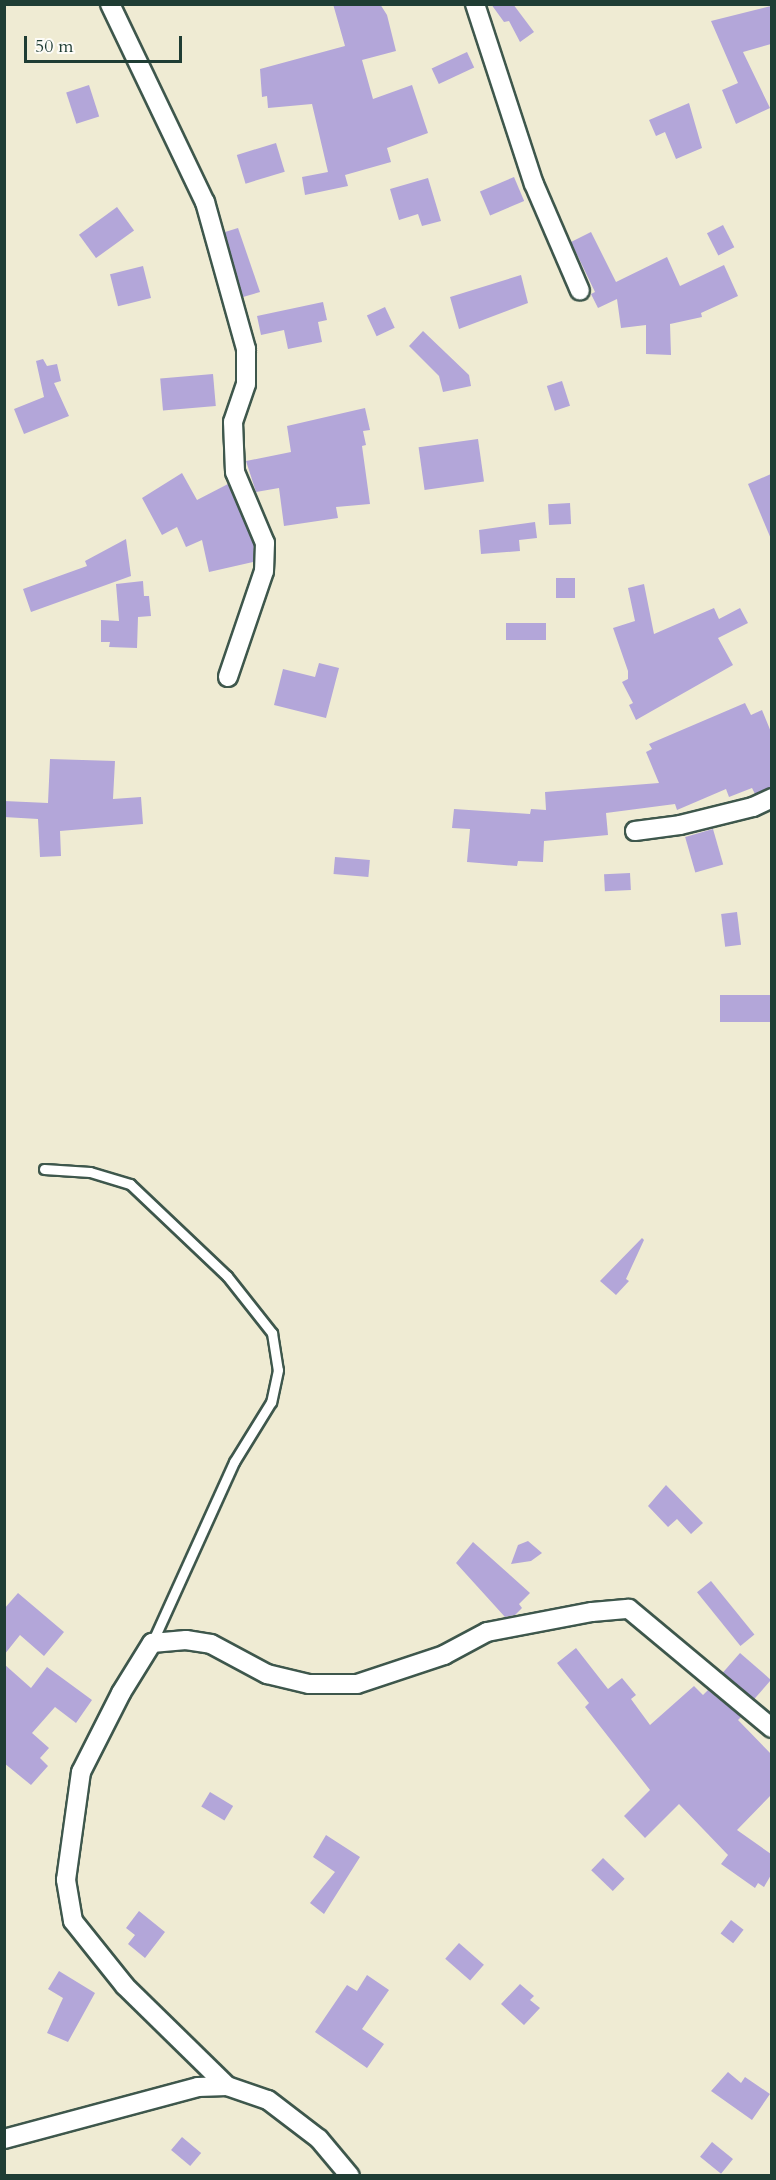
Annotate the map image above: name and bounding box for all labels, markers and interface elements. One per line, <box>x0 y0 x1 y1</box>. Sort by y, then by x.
scale bar <box>27 24 184 62</box>
text: 50 m <box>35 34 74 59</box>

